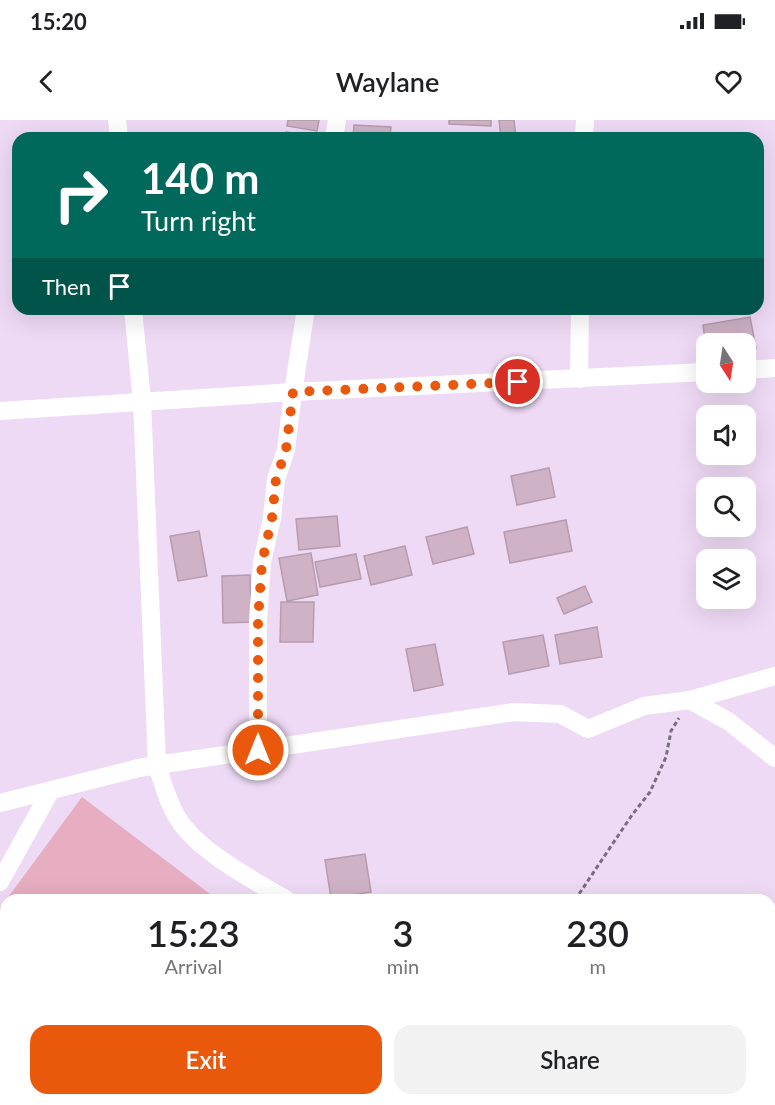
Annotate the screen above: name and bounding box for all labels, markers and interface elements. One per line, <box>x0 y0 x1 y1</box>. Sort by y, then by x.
text: 15:20 <box>30 8 87 35</box>
icon: back <box>30 65 63 98</box>
text: Waylane <box>336 65 439 98</box>
icon: heart <box>712 65 745 98</box>
text: 140 m <box>141 153 259 203</box>
icon: right <box>42 156 120 234</box>
text: Turn right <box>141 204 256 237</box>
icon: arrive <box>103 270 136 303</box>
text: Then <box>42 273 91 300</box>
north arrow <box>696 333 756 393</box>
map controls <box>696 333 756 609</box>
pin <box>492 356 543 407</box>
icon: arrive <box>501 365 534 398</box>
button: sound <box>696 405 756 465</box>
button: search <box>696 477 756 537</box>
button: layers <box>696 549 756 609</box>
position arrow <box>226 718 290 782</box>
text: 15:23 <box>147 911 240 955</box>
text: 3 <box>393 911 413 955</box>
text: 230 <box>566 911 629 955</box>
text: Arrival <box>165 954 222 978</box>
text: min <box>387 954 419 978</box>
text: m <box>589 954 606 978</box>
button: Exit <box>30 1025 382 1094</box>
button: Share <box>394 1025 746 1094</box>

